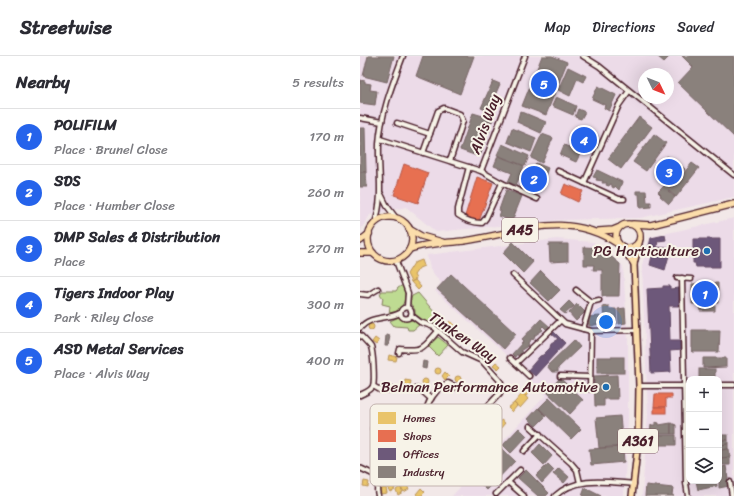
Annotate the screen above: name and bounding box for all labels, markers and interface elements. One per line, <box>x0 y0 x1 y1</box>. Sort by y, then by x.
text: Streetwise <box>20 11 112 44</box>
text: Map <box>544 15 570 40</box>
text: Directions <box>592 15 655 40</box>
text: Saved <box>677 15 714 40</box>
text: Nearby <box>16 67 70 97</box>
north arrow <box>638 68 674 104</box>
pin: 5 <box>531 69 557 99</box>
text: 5 results <box>292 71 344 94</box>
street label: Alvis Way <box>462 90 508 159</box>
text: POLIFILM <box>54 112 117 138</box>
text: 1 <box>26 125 32 148</box>
text: 170 m <box>309 125 344 148</box>
pin: 4 <box>571 125 597 155</box>
text: Place · Brunel Close <box>54 138 168 161</box>
pin: 3 <box>656 157 682 187</box>
pin: 2 <box>521 164 547 194</box>
text: SDS <box>54 168 80 194</box>
text: 2 <box>25 181 33 204</box>
text: 260 m <box>308 181 344 204</box>
text: Place · Humber Close <box>54 194 175 217</box>
road number: A45 <box>502 218 538 242</box>
text: DMP Sales & Distribution <box>54 224 220 250</box>
text: 3 <box>25 237 33 260</box>
text: 270 m <box>307 237 344 260</box>
place label: PG Horticulture <box>593 238 699 264</box>
marker: PG Horticulture <box>702 246 712 256</box>
text: Place <box>54 250 85 273</box>
pin: 1 <box>692 279 718 309</box>
text: Tigers Indoor Play <box>54 280 174 306</box>
text: 4 <box>25 293 33 316</box>
text: 300 m <box>307 293 344 316</box>
street label: Timken Way <box>423 304 503 370</box>
text: Park · Riley Close <box>54 306 154 329</box>
your location <box>596 312 616 332</box>
text: ASD Metal Services <box>54 336 183 362</box>
text: 5 <box>25 349 33 372</box>
text: 400 m <box>306 349 344 372</box>
text: Place · Alvis Way <box>54 362 149 385</box>
place label: Belman Performance Automotive <box>381 374 598 400</box>
map controls <box>686 376 722 484</box>
button: + <box>686 376 722 412</box>
marker: Belman Performance Automotive <box>601 382 611 392</box>
legend <box>370 404 502 486</box>
text: Homes <box>403 409 436 428</box>
button: − <box>686 412 722 448</box>
text: Shops <box>403 427 432 446</box>
road number: A361 <box>618 429 658 453</box>
text: Offices <box>403 445 440 464</box>
button: layers <box>686 448 722 484</box>
text: Industry <box>402 463 445 482</box>

